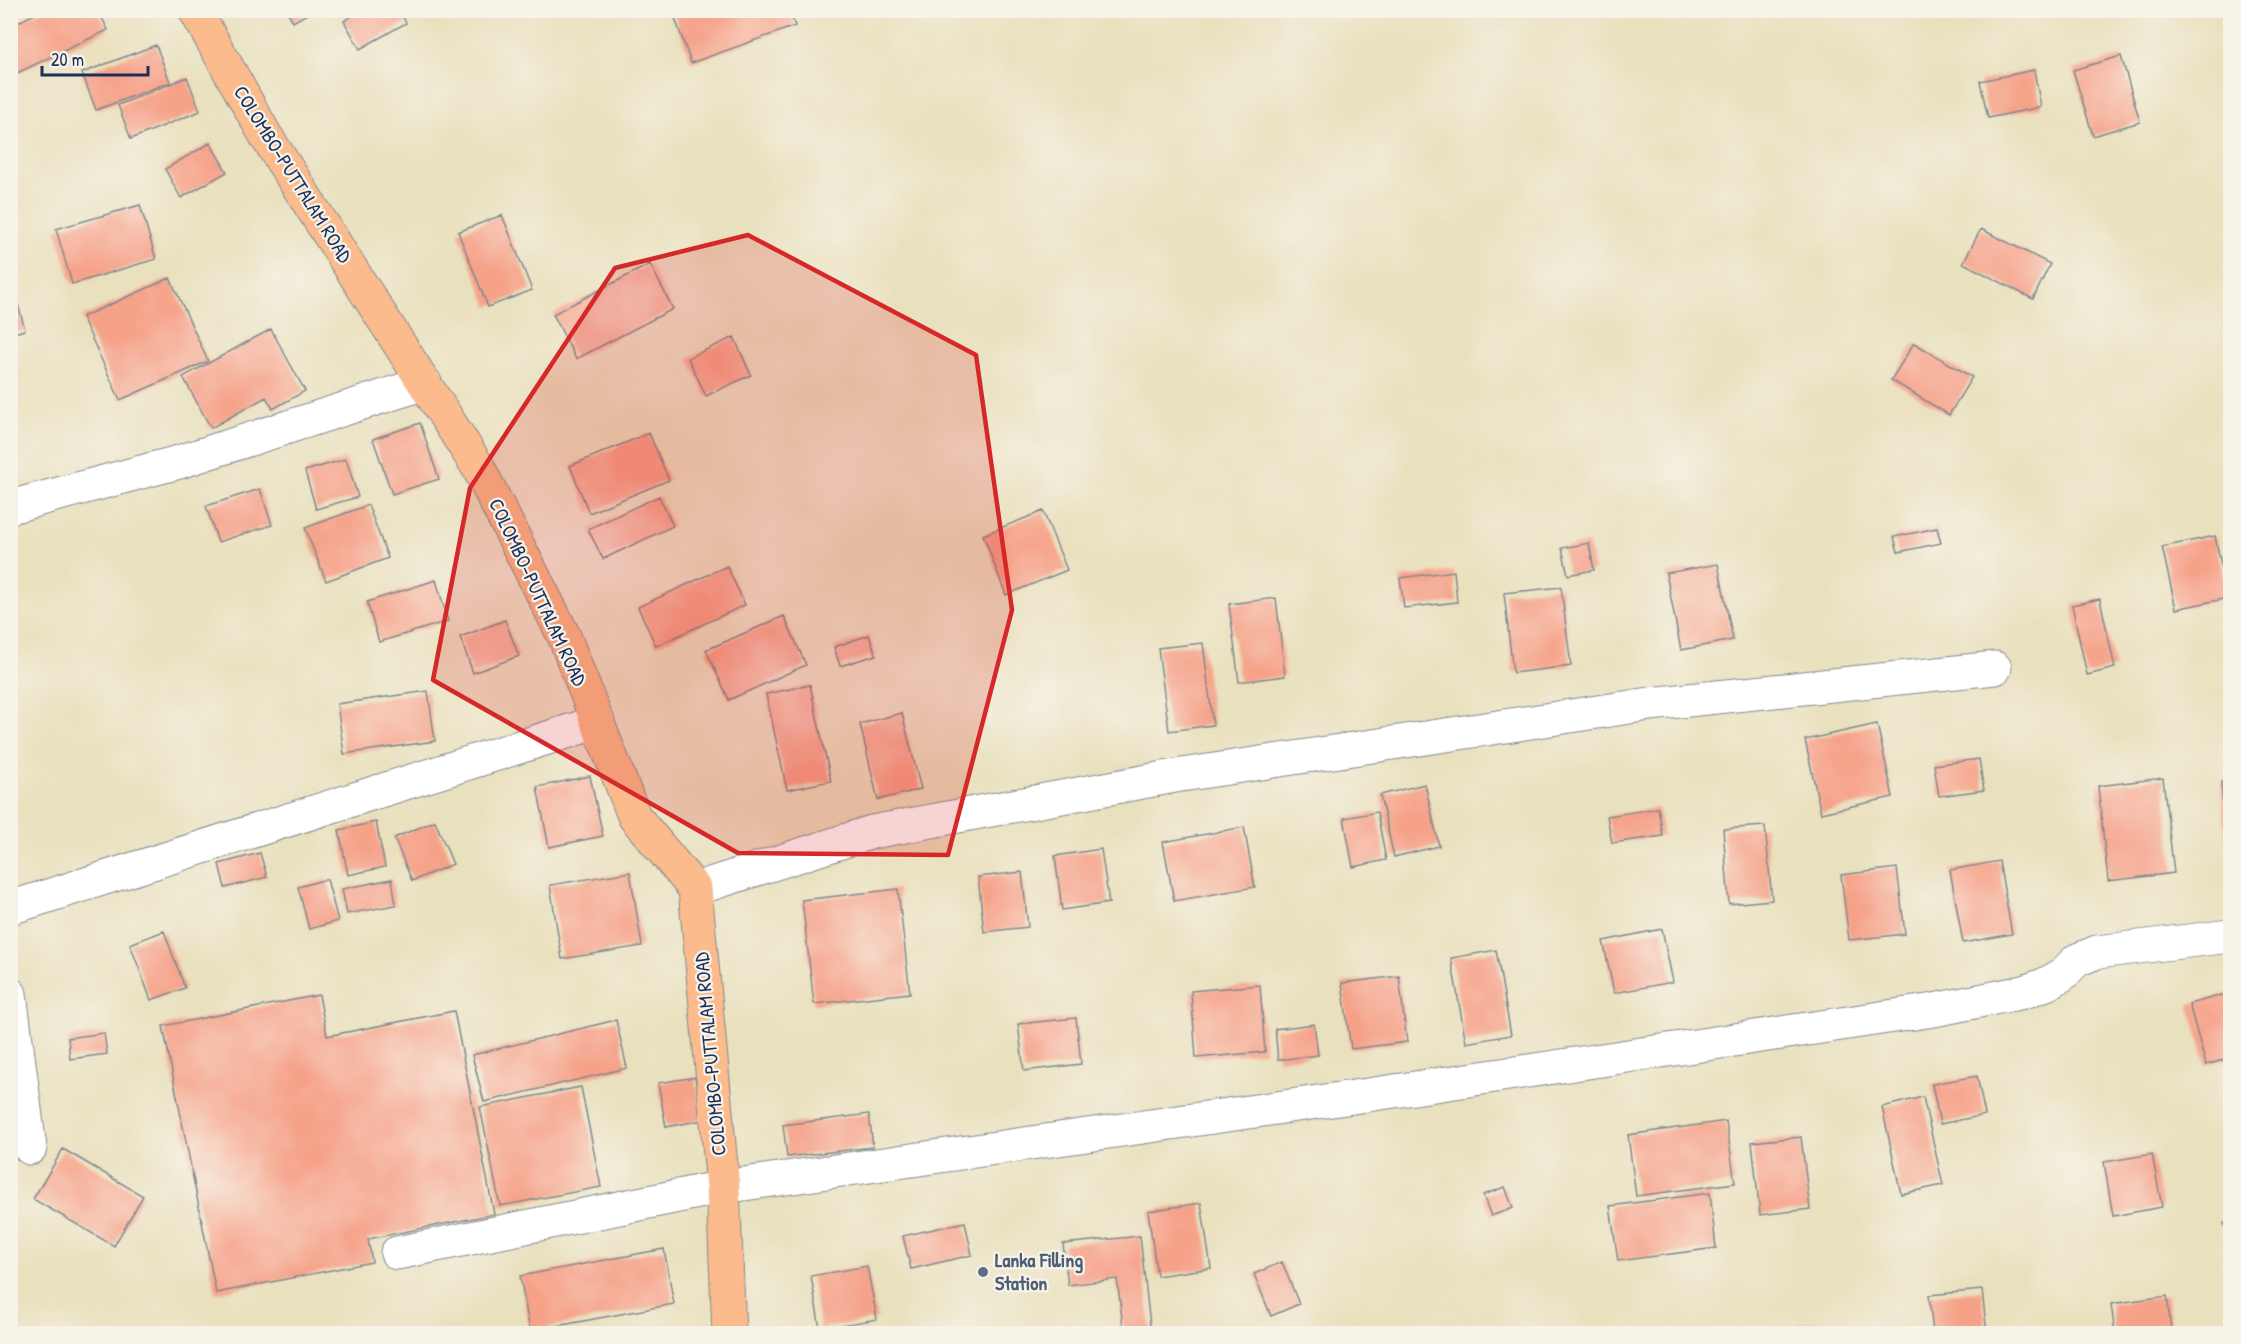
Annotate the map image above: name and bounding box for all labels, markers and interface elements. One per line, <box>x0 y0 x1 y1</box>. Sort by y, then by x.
scale bar <box>42 39 148 77</box>
text: 20 m <box>51 47 84 72</box>
street label: COLOMBO-PUTTALAM ROAD <box>228 80 359 268</box>
street label: COLOMBO-PUTTALAM ROAD <box>483 494 594 690</box>
street label: COLOMBO-PUTTALAM ROAD <box>687 951 732 1157</box>
place label: Lanka Filling Station <box>995 1246 1083 1296</box>
marker: Lanka Filling Station <box>976 1265 990 1279</box>

